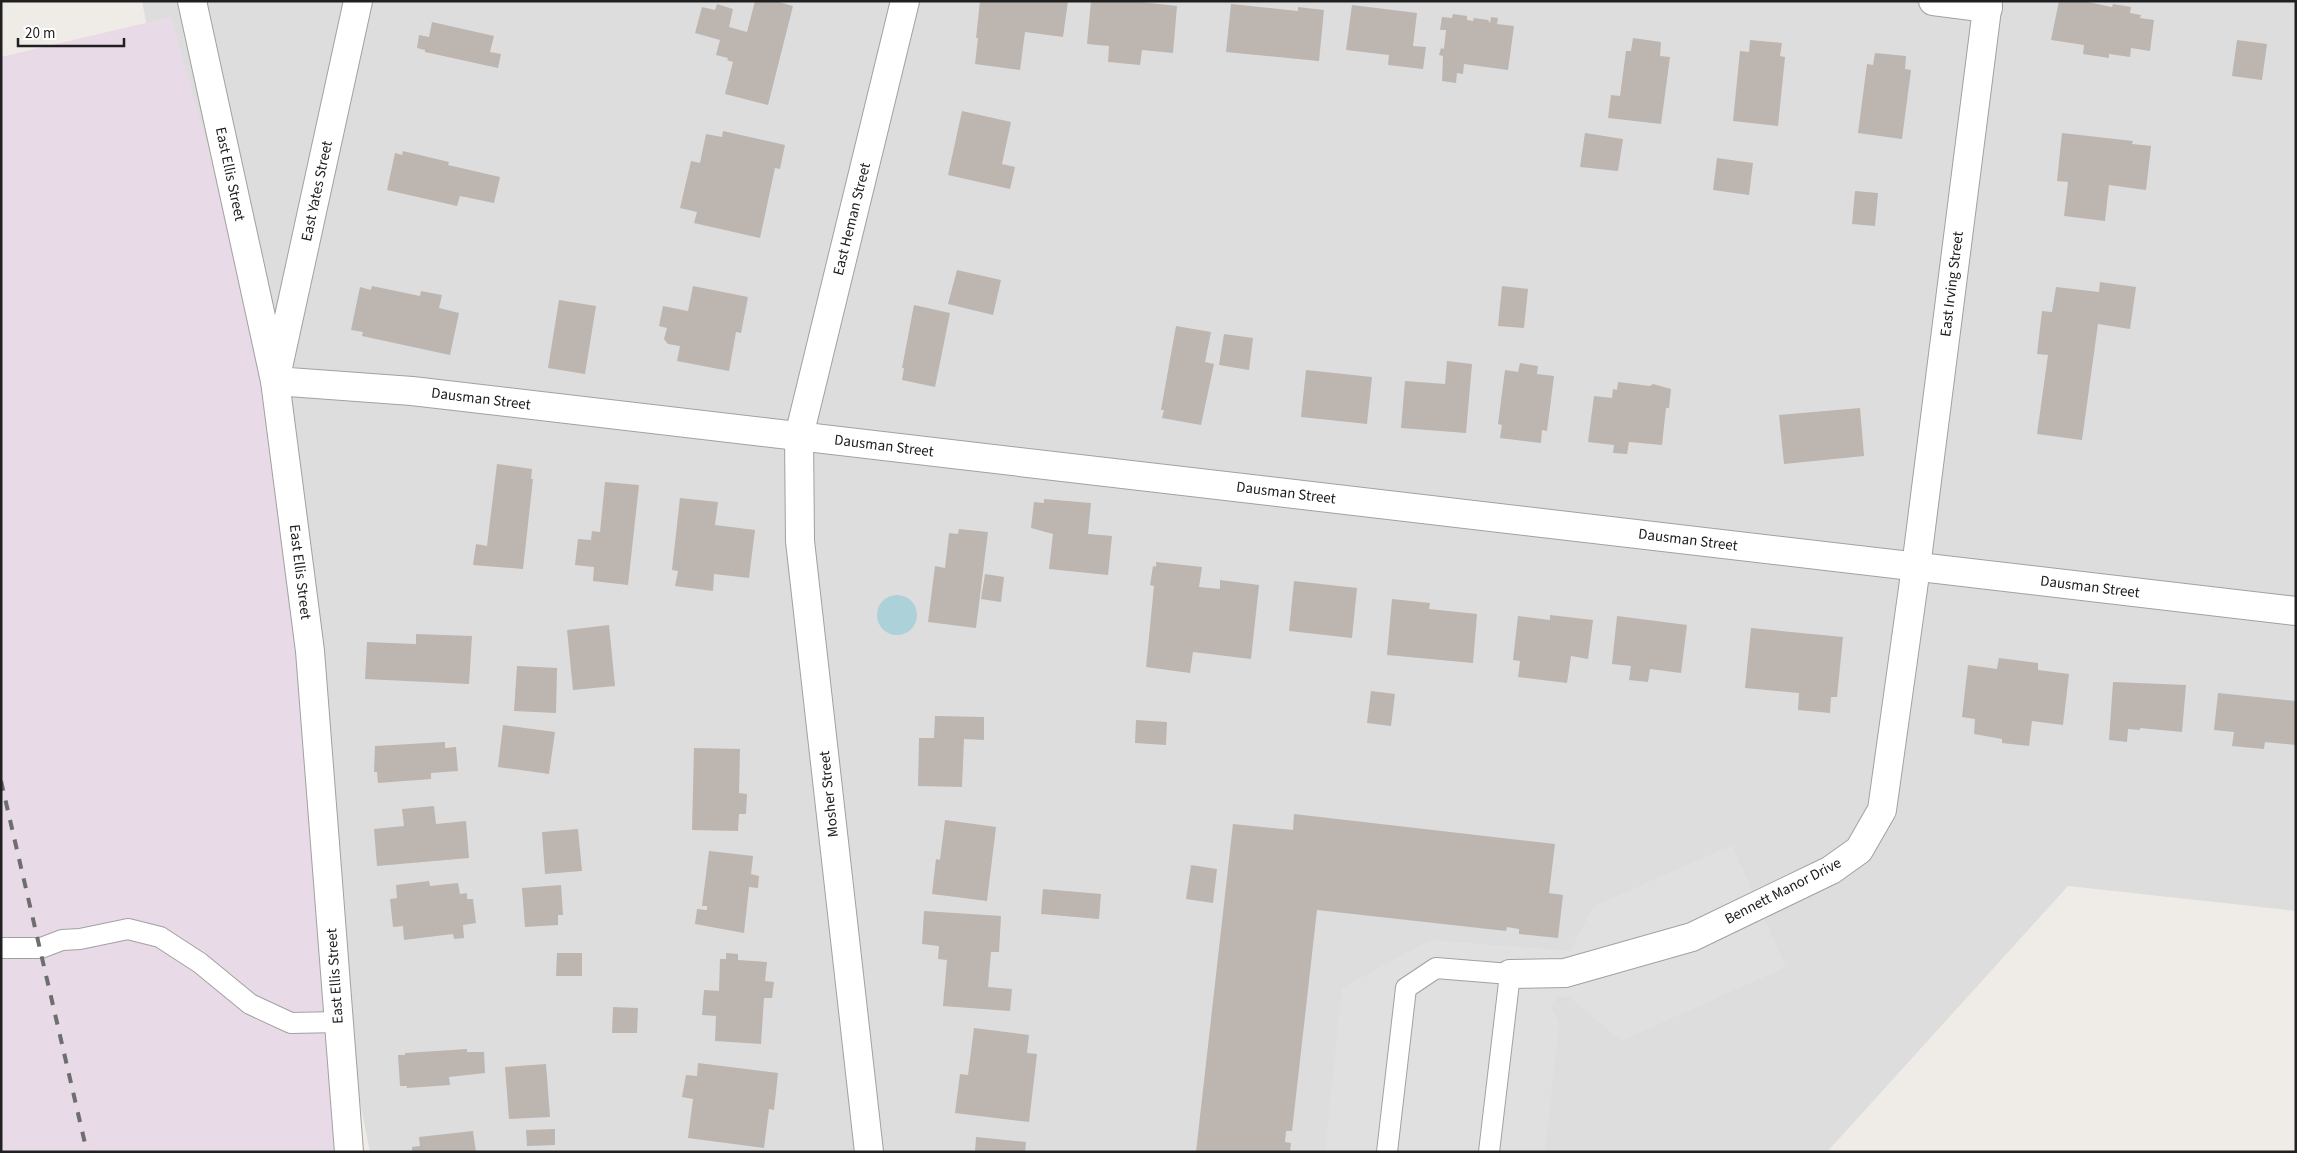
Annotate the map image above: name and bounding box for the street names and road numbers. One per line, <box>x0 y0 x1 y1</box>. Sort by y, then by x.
street label: East Ellis Street <box>210 125 250 223</box>
street label: East Yates Street <box>296 139 338 243</box>
street label: East Heman Street <box>828 160 876 278</box>
street label: East Irving Street <box>1935 230 1969 338</box>
street label: Dausman Street <box>430 382 532 416</box>
street label: Dausman Street <box>833 429 935 463</box>
street label: Dausman Street <box>1235 476 1337 510</box>
street label: East Ellis Street <box>284 523 316 621</box>
street label: Dausman Street <box>1637 523 1739 557</box>
street label: Dausman Street <box>2039 570 2141 604</box>
street label: Mosher Street <box>814 750 844 838</box>
street label: Bennett Manor Drive <box>1721 853 1845 929</box>
street label: East Ellis Street <box>321 928 349 1024</box>

